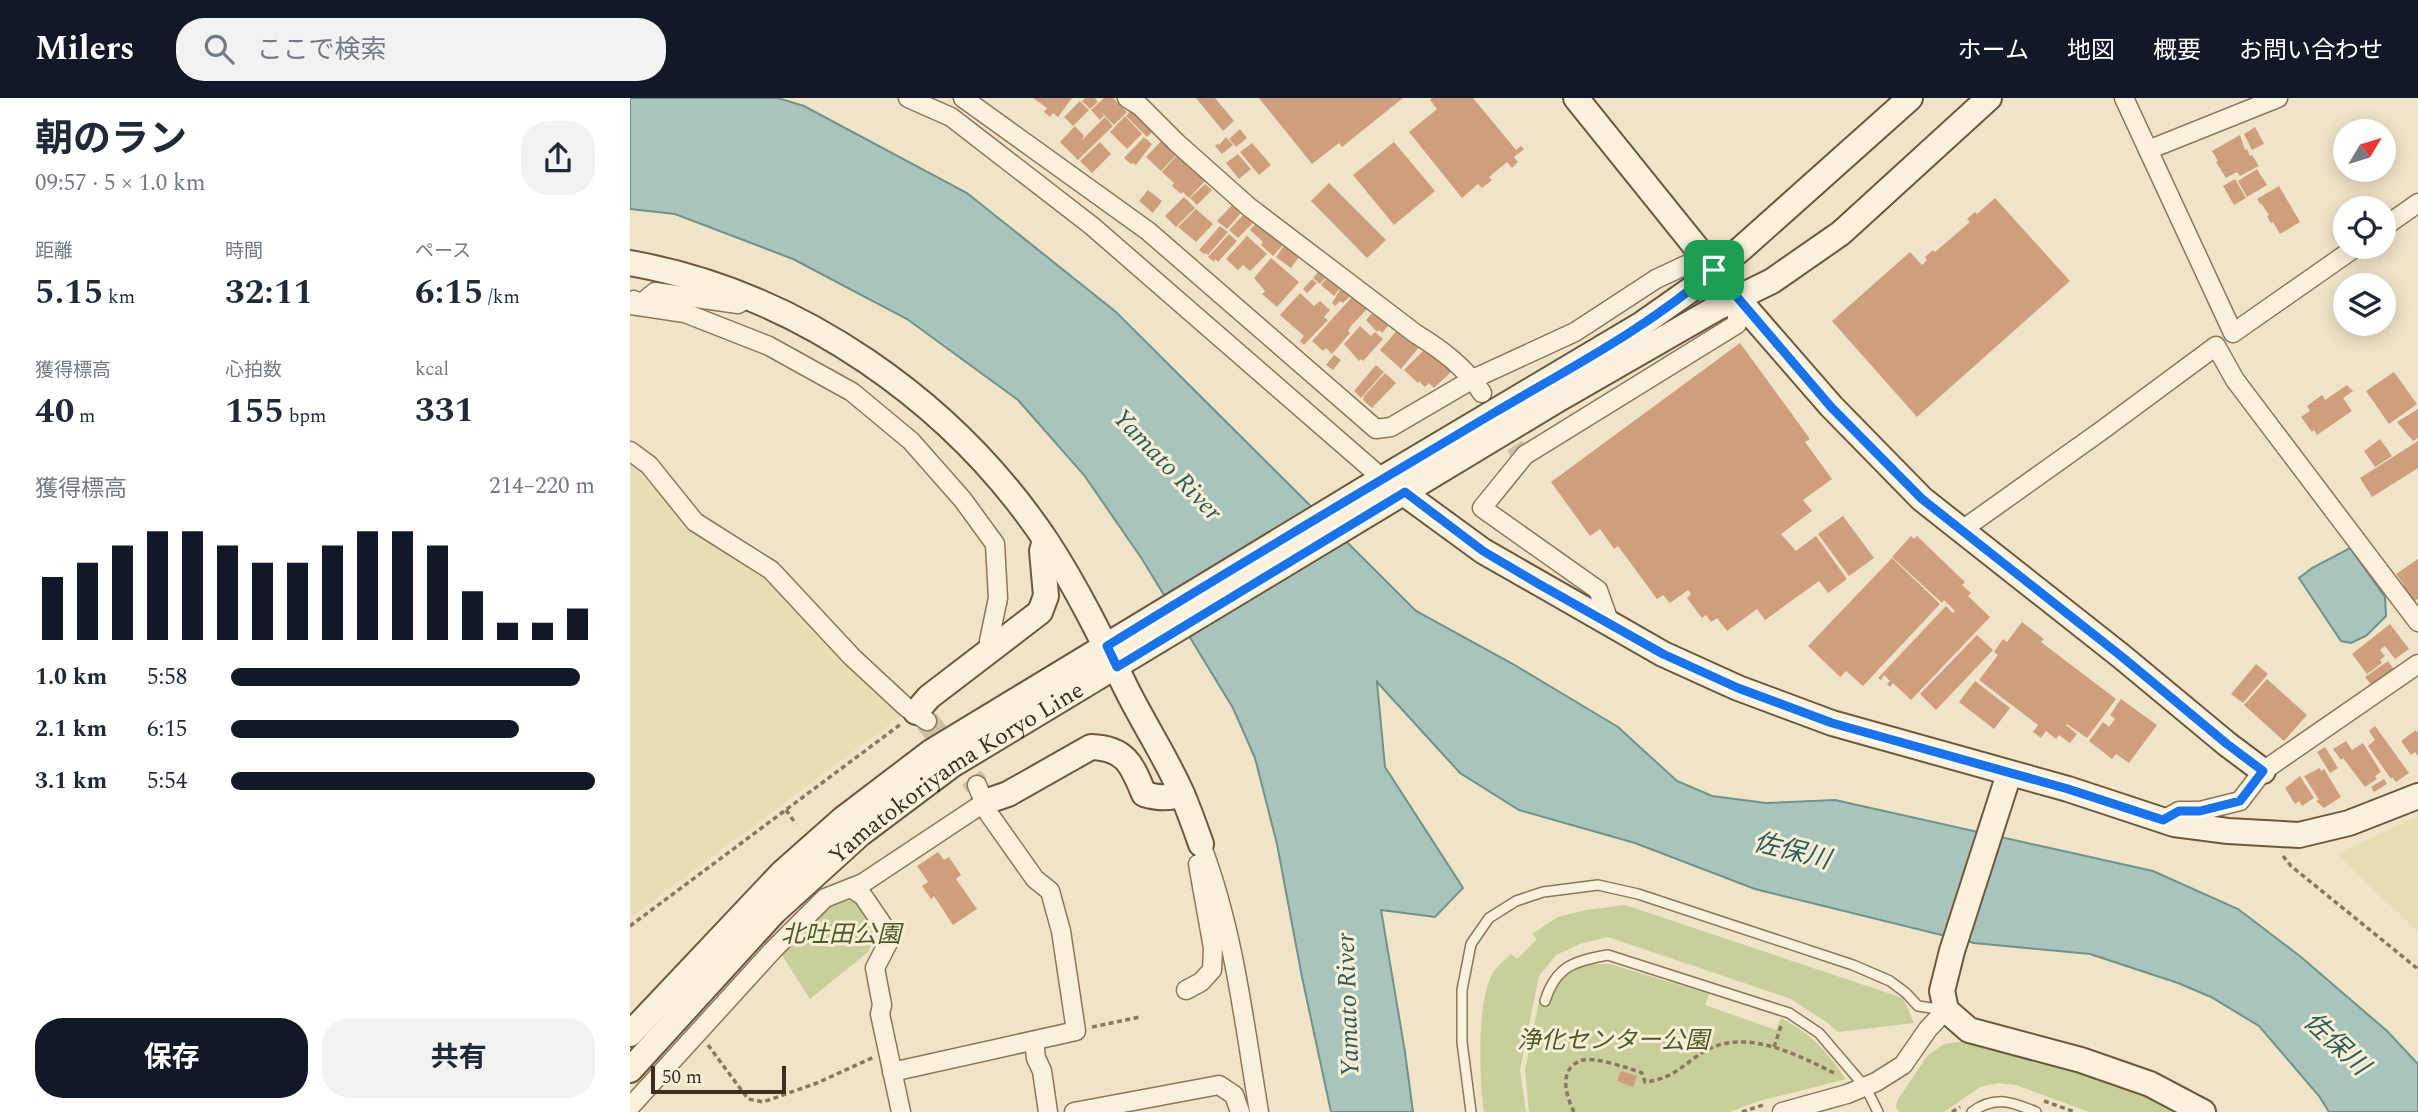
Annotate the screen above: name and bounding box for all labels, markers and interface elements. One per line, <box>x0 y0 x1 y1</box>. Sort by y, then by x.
search box <box>176 18 666 81</box>
text: Milers <box>35 24 134 74</box>
icon: search <box>200 30 238 68</box>
text: ここで検索 <box>256 30 386 70</box>
text: ホーム <box>1958 33 2029 69</box>
text: 地図 <box>2067 33 2115 69</box>
text: 概要 <box>2153 33 2201 69</box>
text: お問い合わせ <box>2239 33 2383 69</box>
text: 朝のラン <box>35 111 187 169</box>
north arrow <box>2333 119 2396 182</box>
map controls <box>2333 119 2396 336</box>
button: share <box>521 121 595 195</box>
text: 09:57 · 5 × 1.0 km <box>35 166 206 201</box>
button: locate <box>2333 196 2396 259</box>
text: 距離 <box>35 237 73 266</box>
text: 時間 <box>225 237 263 266</box>
text: ペース <box>415 237 471 266</box>
pin <box>1684 240 1744 300</box>
icon: arrive <box>1695 251 1733 289</box>
text: 5.15 <box>35 266 103 319</box>
text: 32:11 <box>225 266 313 319</box>
text: 6:15 <box>415 266 483 319</box>
button: layers <box>2333 273 2396 336</box>
text: km <box>103 283 135 312</box>
text: /km <box>483 283 520 312</box>
text: kcal <box>415 355 449 384</box>
text: 獲得標高 <box>35 356 111 385</box>
text: 心拍数 <box>225 356 282 385</box>
text: 331 <box>415 384 474 437</box>
text: 40 <box>35 385 74 438</box>
text: 155 <box>225 385 284 438</box>
water label: Yamato River <box>1103 399 1232 531</box>
text: m <box>74 402 95 431</box>
text: bpm <box>284 402 326 431</box>
text: 214–220 m <box>489 469 595 504</box>
text: 獲得標高 <box>35 472 127 507</box>
text: 1.0 km <box>35 660 107 695</box>
text: 5:58 <box>147 660 187 695</box>
street label: Yamatokoriyama Koryo Line <box>821 672 1091 873</box>
text: 2.1 km <box>35 712 107 747</box>
text: 6:15 <box>147 712 187 747</box>
text: 3.1 km <box>35 764 107 799</box>
text: 5:54 <box>147 764 187 799</box>
water label: 佐保川 <box>1749 822 1837 881</box>
park label: 北吐田公園 <box>781 917 904 953</box>
water label: Yamato River <box>1325 931 1371 1078</box>
water label: 佐保川 <box>2294 1003 2381 1087</box>
button: 保存 <box>35 1018 308 1098</box>
button: 共有 <box>322 1018 595 1098</box>
park label: 浄化センター公園 <box>1517 1023 1712 1059</box>
scale bar <box>651 1063 786 1095</box>
text: 50 m <box>662 1063 702 1092</box>

